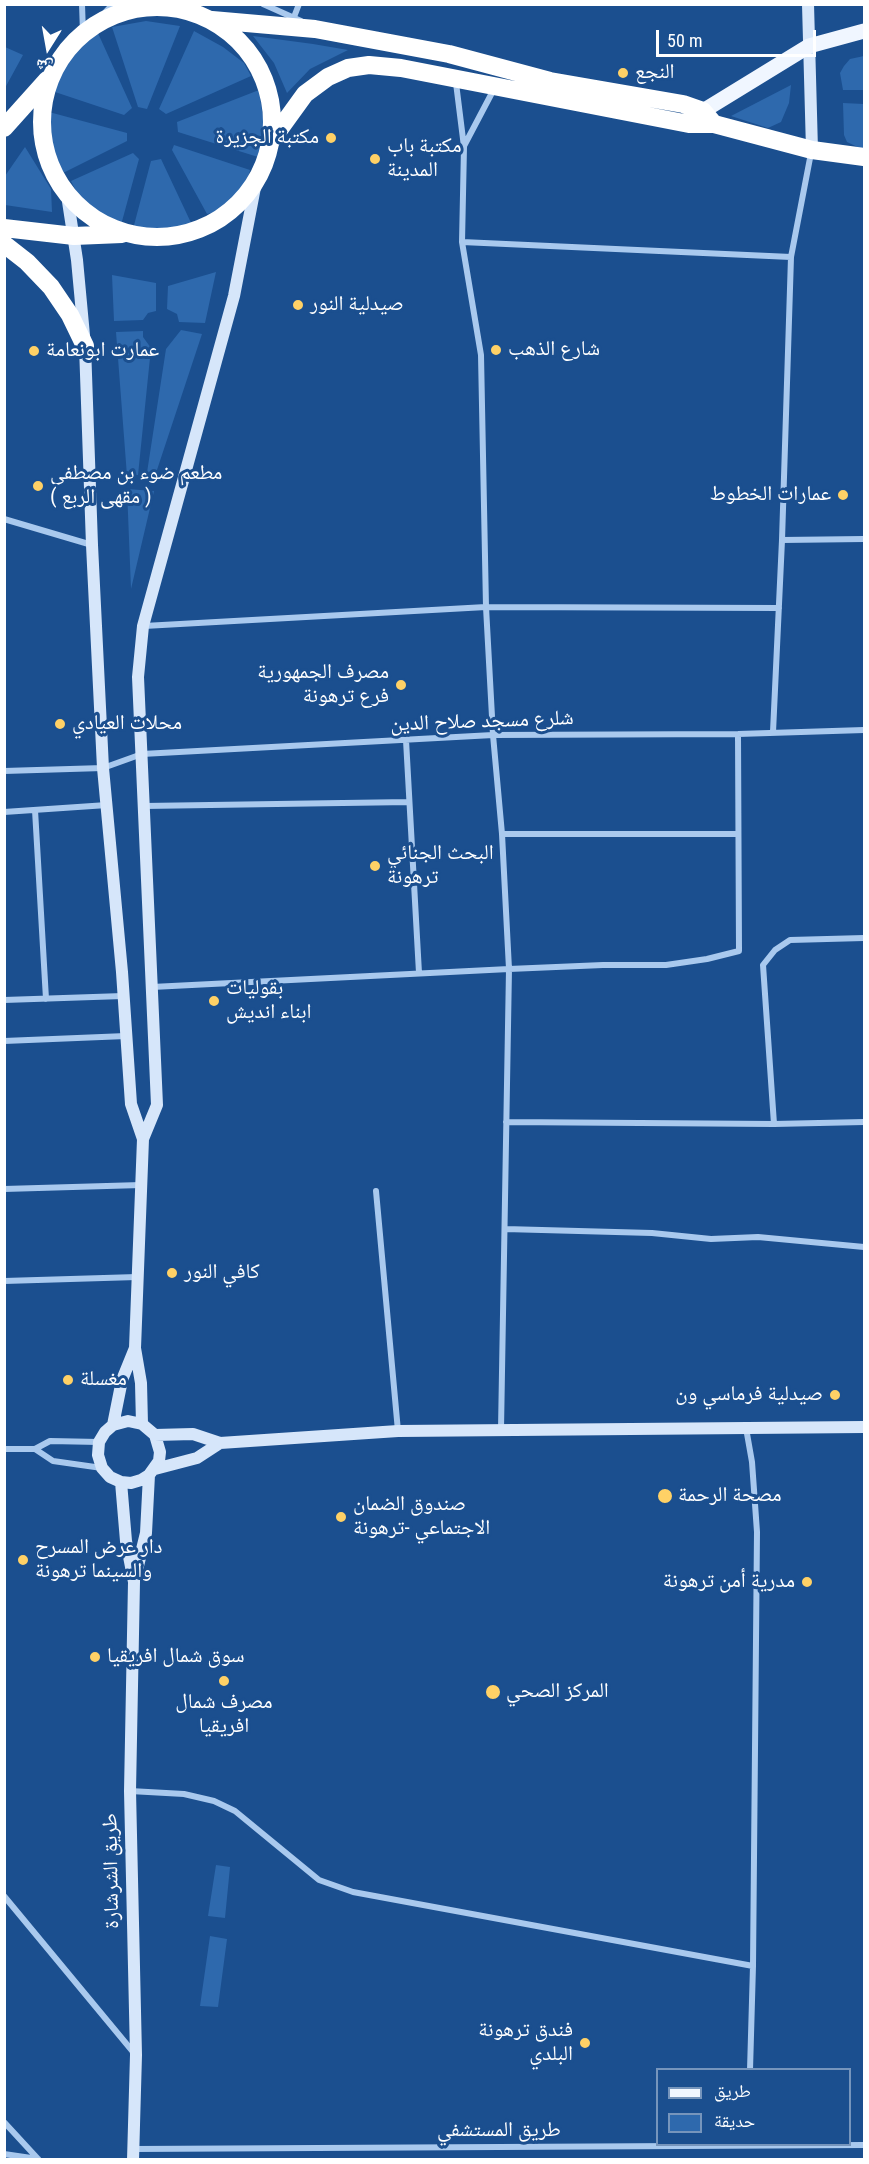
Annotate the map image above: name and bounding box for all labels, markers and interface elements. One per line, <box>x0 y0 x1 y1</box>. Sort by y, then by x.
north arrow <box>18 18 78 78</box>
scale bar <box>659 18 820 56</box>
text: 50 m <box>667 30 702 51</box>
text: ش <box>34 55 55 77</box>
place label: النجع <box>635 60 675 86</box>
marker: النجع <box>616 66 630 80</box>
place label: مكتبة الجزيرة <box>216 125 319 151</box>
marker: مكتبة الجزيرة <box>324 131 338 145</box>
place label: مكتبة باب المدينة <box>387 134 462 184</box>
marker: مكتبة باب المدينة <box>368 152 382 166</box>
place label: صيدلية النور <box>310 292 404 318</box>
marker: صيدلية النور <box>291 298 305 312</box>
place label: شارع الذهب <box>508 337 600 363</box>
place label: عمارت ابونعامة <box>46 338 159 364</box>
marker: شارع الذهب <box>489 343 503 357</box>
marker: عمارت ابونعامة <box>27 344 41 358</box>
place label: مطعم ضوء بن مصطفى ( مقهى الربع ) <box>50 461 222 511</box>
marker: مطعم ضوء بن مصطفى ( مقهى الربع ) <box>31 479 45 493</box>
place label: عمارات الخطوط <box>710 482 831 508</box>
marker: عمارات الخطوط <box>836 488 850 502</box>
place label: مصرف الجمهورية فرع ترهونة <box>257 660 389 710</box>
marker: مصرف الجمهورية فرع ترهونة <box>394 678 408 692</box>
street label: شلرع مسجد صلاح الدين <box>390 706 574 738</box>
place label: محلات العيادي <box>72 711 182 737</box>
marker: محلات العيادي <box>53 717 67 731</box>
place label: البحث الجنائي ترهونة <box>387 841 494 891</box>
marker: البحث الجنائي ترهونة <box>368 859 382 873</box>
place label: بقوليات ابناء انديش <box>226 976 312 1026</box>
marker: بقوليات ابناء انديش <box>207 994 221 1008</box>
place label: كافي النور <box>184 1260 260 1286</box>
marker: كافي النور <box>165 1266 179 1280</box>
place label: مغسلة <box>80 1367 127 1393</box>
marker: مغسلة <box>61 1373 75 1387</box>
place label: صيدلية فرماسي ون <box>675 1382 823 1408</box>
marker: صيدلية فرماسي ون <box>828 1388 842 1402</box>
place label: مصحة الرحمة <box>678 1483 782 1509</box>
marker: مصحة الرحمة <box>656 1487 674 1505</box>
place label: صندوق الضمان الاجتماعي -ترهونة <box>353 1492 490 1542</box>
marker: صندوق الضمان الاجتماعي -ترهونة <box>334 1510 348 1524</box>
place label: دار عرض المسرح والسينما ترهونة <box>35 1535 162 1585</box>
marker: دار عرض المسرح والسينما ترهونة <box>16 1553 30 1567</box>
place label: مدرية أمن ترهونة <box>663 1569 795 1595</box>
marker: مدرية أمن ترهونة <box>800 1575 814 1589</box>
place label: سوق شمال افريقيا <box>107 1644 245 1670</box>
marker: سوق شمال افريقيا <box>88 1650 102 1664</box>
marker: مصرف شمال افريقيا <box>217 1674 231 1688</box>
place label: المركز الصحي <box>506 1679 609 1705</box>
marker: المركز الصحي <box>484 1683 502 1701</box>
place label: مصرف شمال افريقيا <box>175 1690 273 1740</box>
street label: طريق الشرشارة <box>98 1813 126 1929</box>
place label: فندق ترهونة البلدي <box>478 2018 573 2068</box>
marker: فندق ترهونة البلدي <box>578 2036 592 2050</box>
legend <box>656 2068 851 2146</box>
text: طريق <box>714 2080 751 2101</box>
text: حديقة <box>714 2110 755 2131</box>
street label: طريق المستشفي <box>437 2118 561 2144</box>

